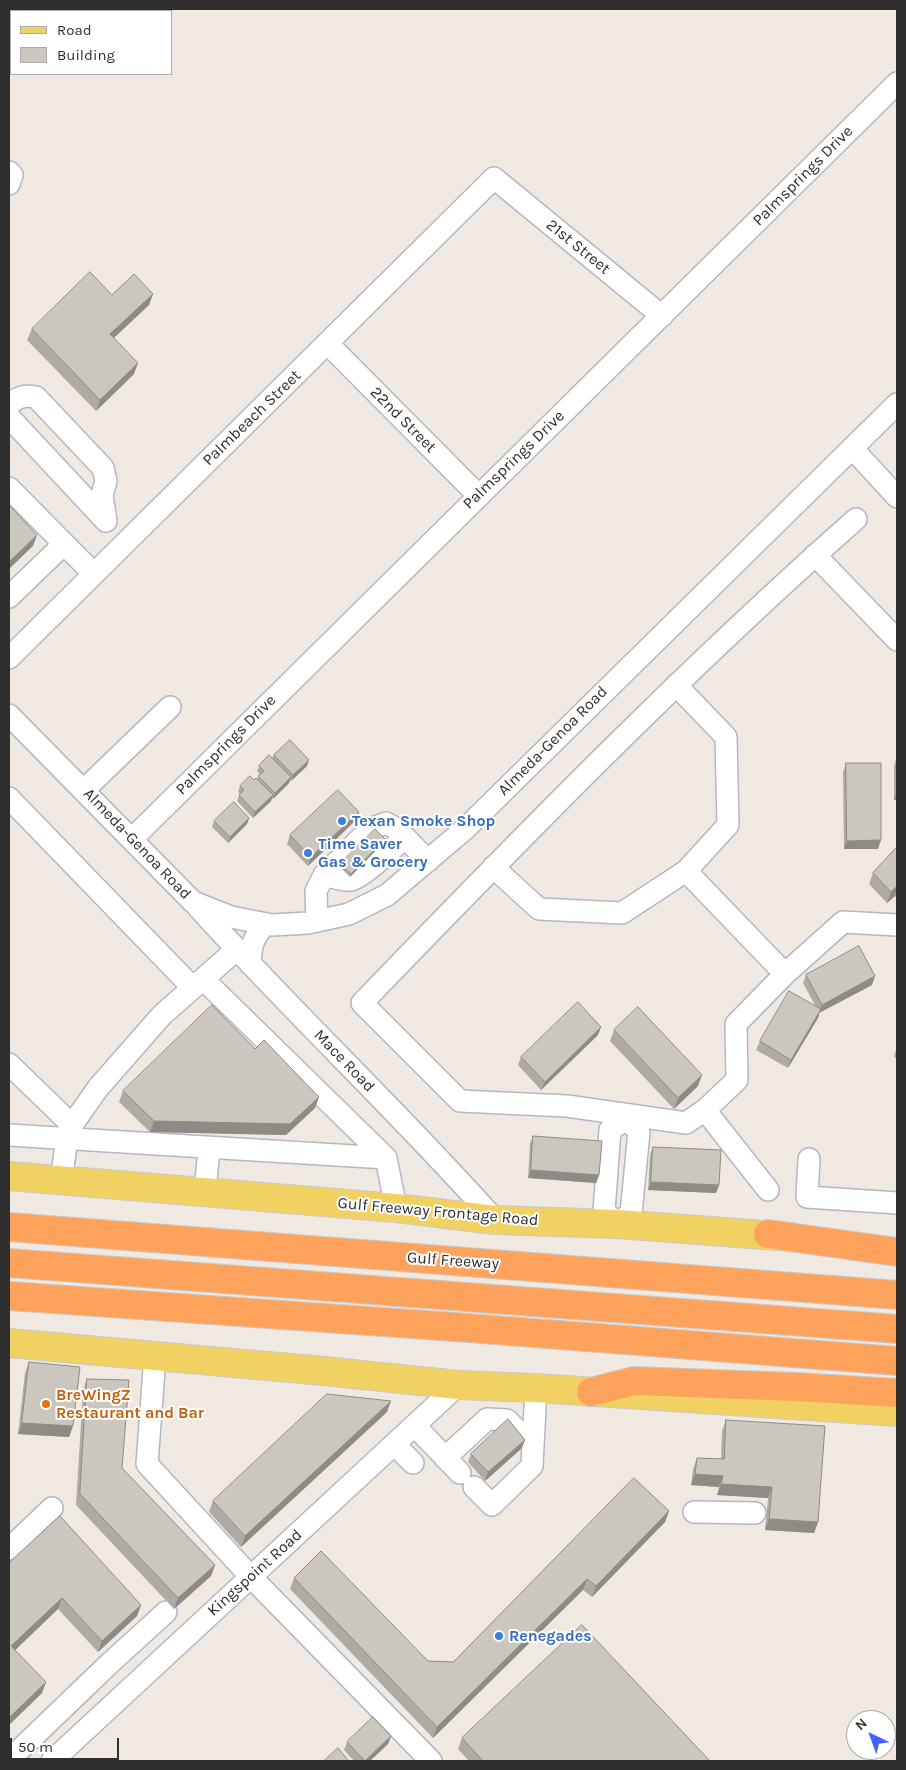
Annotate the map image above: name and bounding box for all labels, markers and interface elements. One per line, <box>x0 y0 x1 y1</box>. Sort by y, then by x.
legend <box>10 10 172 75</box>
text: Road <box>57 21 92 39</box>
text: Building <box>57 46 115 64</box>
street label: Palmsprings Drive <box>749 122 857 230</box>
street label: 21st Street <box>542 215 614 279</box>
street label: Palmbeach Street <box>199 366 305 470</box>
street label: 22nd Street <box>366 383 440 457</box>
street label: Palmsprings Drive <box>459 407 569 513</box>
street label: Almeda-Genoa Road <box>494 682 612 800</box>
street label: Palmsprings Drive <box>172 691 280 799</box>
street label: Almeda-Genoa Road <box>79 784 195 904</box>
place label: Texan Smoke Shop <box>352 811 495 831</box>
marker: Texan Smoke Shop <box>336 815 348 827</box>
place label: Time Saver Gas & Grocery <box>318 834 428 872</box>
marker: Time Saver Gas & Grocery <box>302 847 314 859</box>
street label: Mace Road <box>309 1026 379 1096</box>
street label: Gulf Freeway Frontage Road <box>337 1194 539 1230</box>
street label: Gulf Freeway <box>406 1248 500 1274</box>
place label: BreWingZ Restaurant and Bar <box>56 1385 204 1423</box>
marker: BreWingZ Restaurant and Bar <box>40 1398 52 1410</box>
street label: Kingspoint Road <box>204 1525 306 1621</box>
place label: Renegades <box>509 1626 592 1646</box>
marker: Renegades <box>493 1630 505 1642</box>
north arrow <box>846 1710 896 1760</box>
text: N <box>852 1715 871 1734</box>
scale bar <box>12 1728 121 1760</box>
text: 50 m <box>18 1738 53 1756</box>

